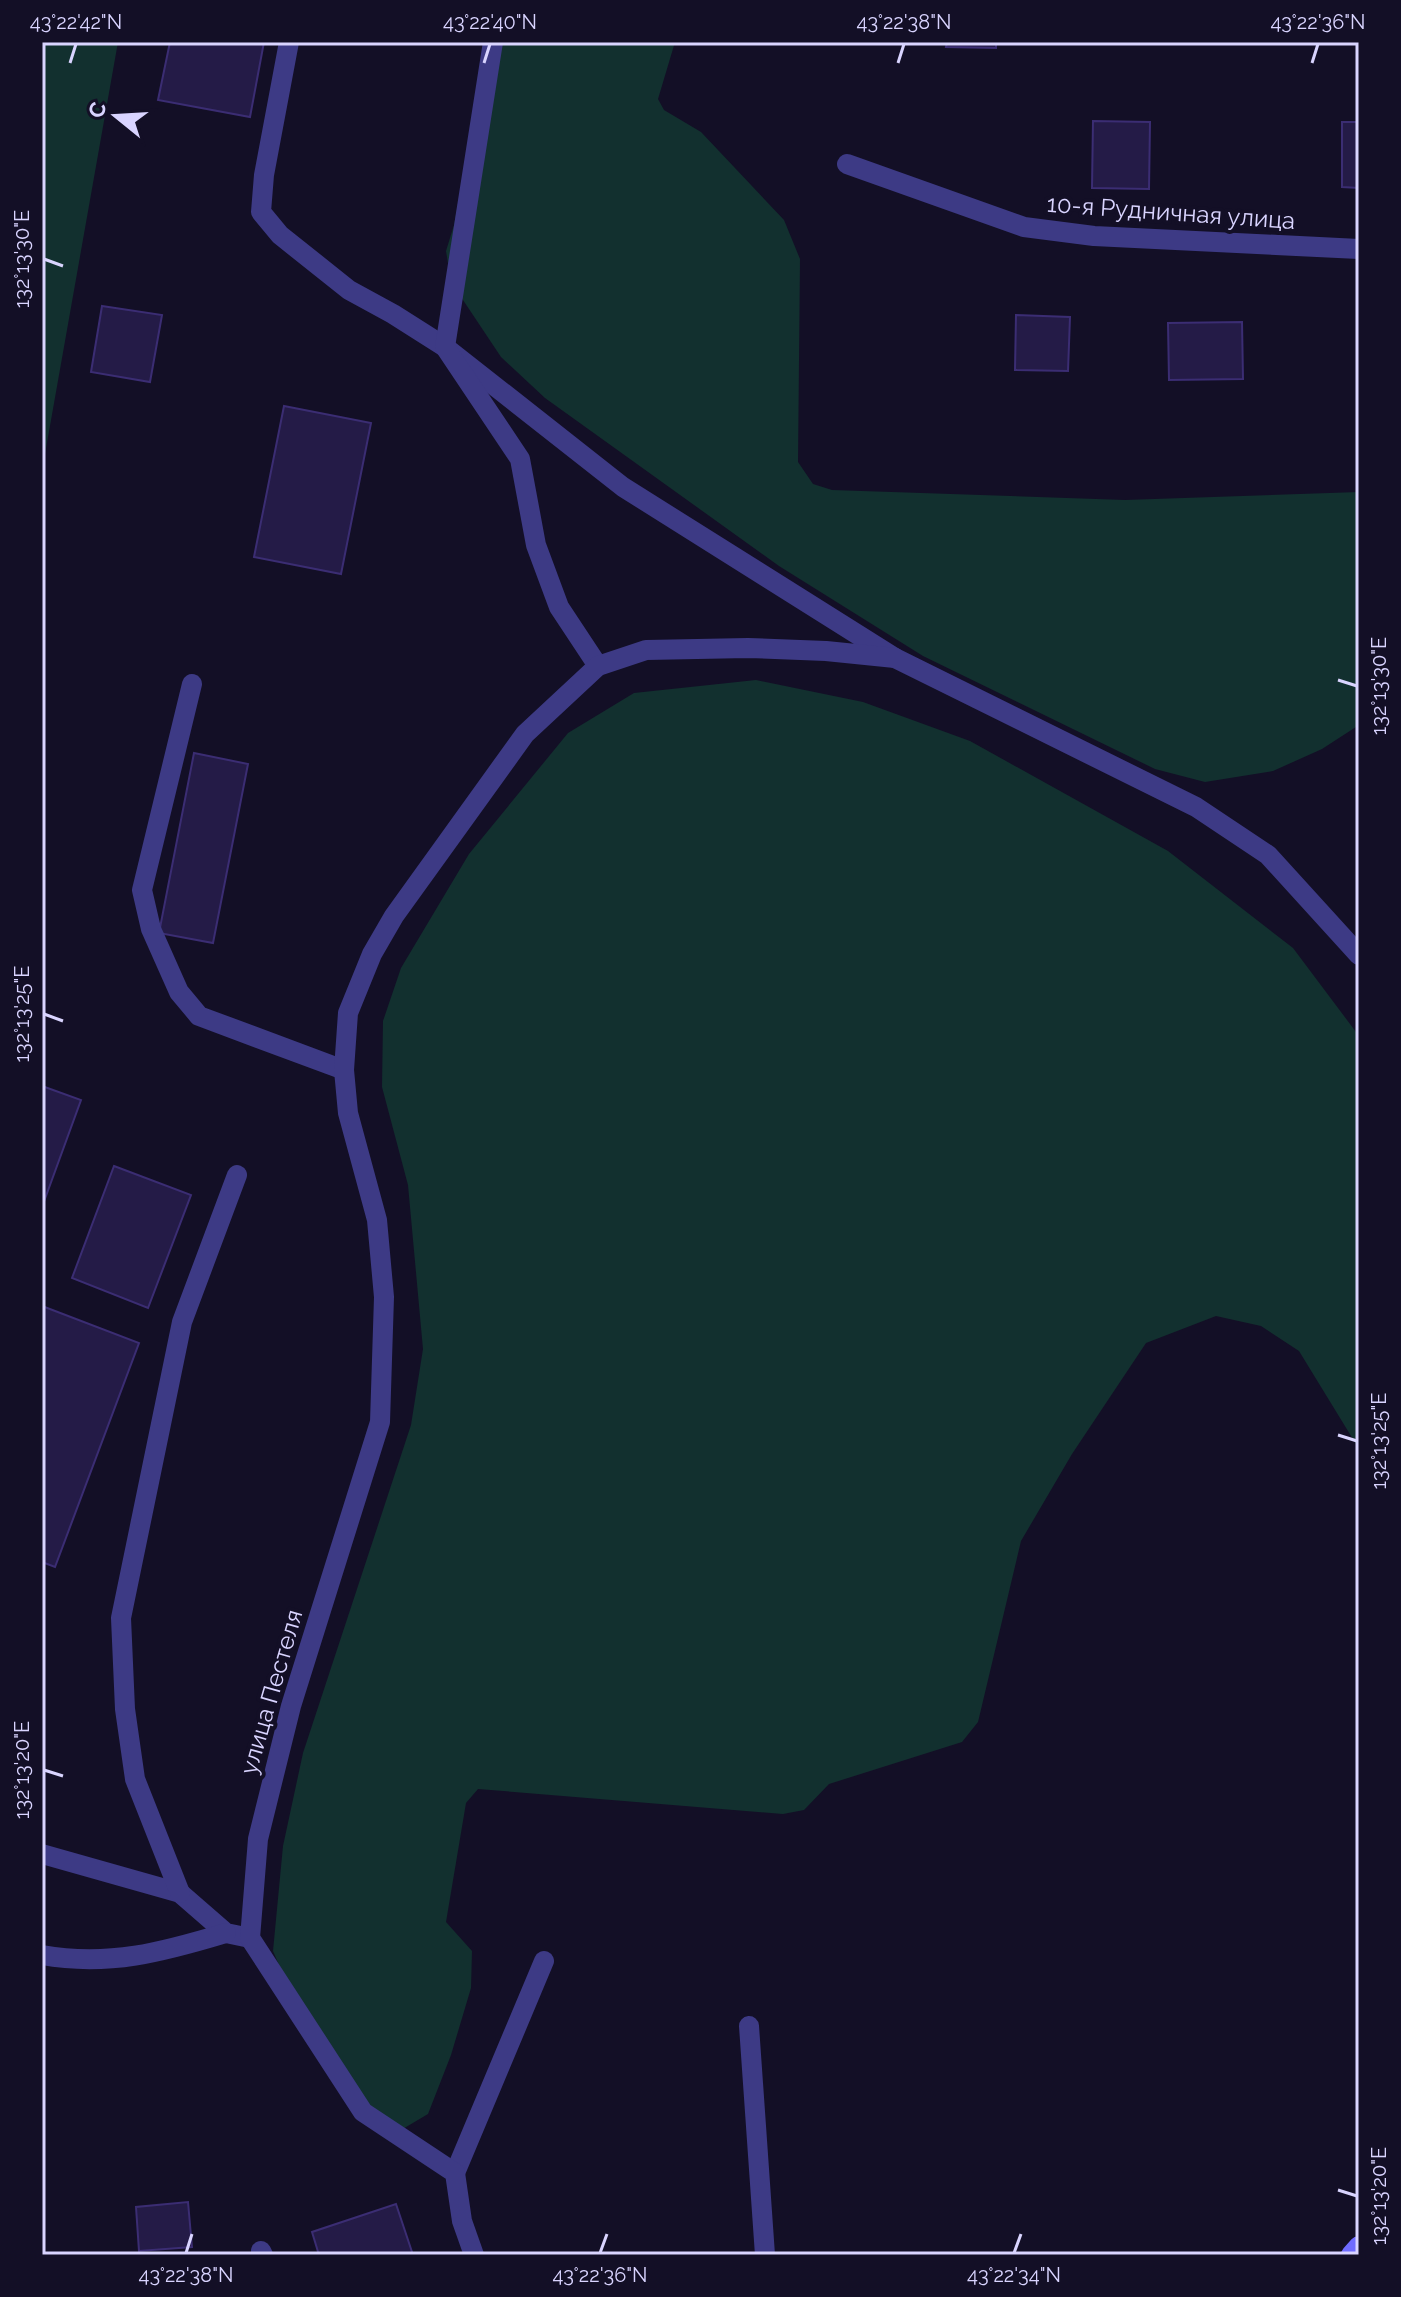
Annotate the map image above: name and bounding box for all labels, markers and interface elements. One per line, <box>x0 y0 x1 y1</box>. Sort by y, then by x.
text: 43°22'42"N <box>30 10 122 34</box>
text: 43°22'40"N <box>443 10 537 34</box>
text: 43°22'38"N <box>857 10 951 34</box>
text: 43°22'36"N <box>1270 10 1366 34</box>
north arrow <box>76 76 156 156</box>
text: С <box>82 99 112 121</box>
street label: 10-я Рудничная улица <box>1046 189 1296 235</box>
text: 132°13'30"E <box>10 210 34 308</box>
text: 132°13'30"E <box>1367 637 1391 735</box>
text: 132°13'25"E <box>10 965 34 1063</box>
text: 132°13'25"E <box>1367 1392 1391 1490</box>
street label: улица Пестеля <box>234 1606 308 1778</box>
text: 132°13'20"E <box>10 1721 34 1819</box>
text: 132°13'20"E <box>1367 2147 1391 2245</box>
text: 43°22'38"N <box>139 2263 233 2287</box>
text: 43°22'36"N <box>552 2263 648 2287</box>
text: 43°22'34"N <box>967 2263 1061 2287</box>

